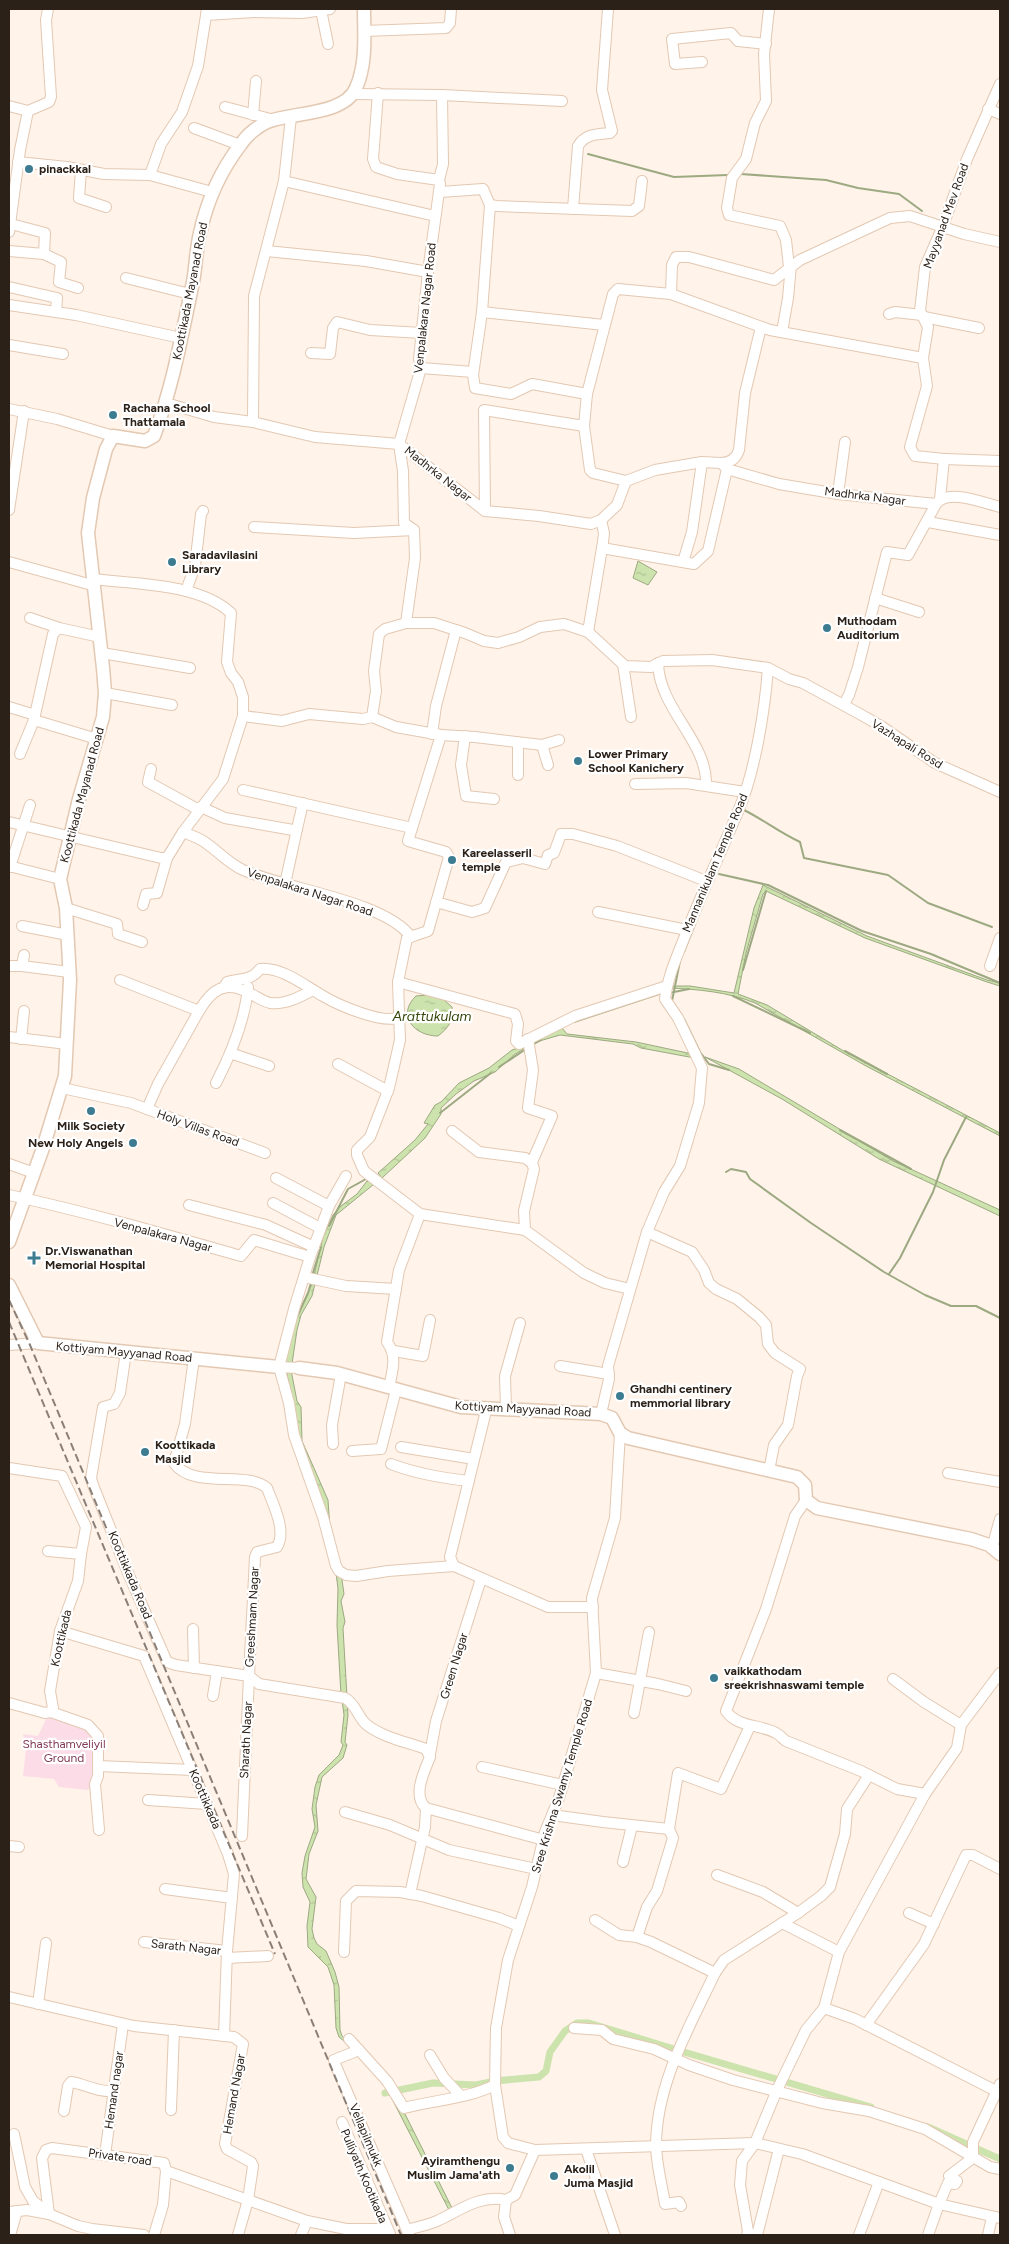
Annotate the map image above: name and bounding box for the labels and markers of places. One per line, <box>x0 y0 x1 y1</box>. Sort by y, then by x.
place label: pinackkal <box>39 162 91 176</box>
marker: pinackkal <box>23 163 35 175</box>
place label: Rachana School Thattamala <box>123 401 211 429</box>
marker: Rachana School Thattamala <box>107 409 119 421</box>
place label: Saradavilasini Library <box>182 548 258 576</box>
marker: Saradavilasini Library <box>166 556 178 568</box>
place label: Muthodam Auditorium <box>837 614 899 642</box>
marker: Muthodam Auditorium <box>821 622 833 634</box>
place label: Lower Primary School Kanichery <box>588 747 684 775</box>
marker: Lower Primary School Kanichery <box>572 755 584 767</box>
place label: Kareelasseril temple <box>462 846 532 874</box>
marker: Kareelasseril temple <box>446 854 458 866</box>
marker: Milk Society <box>85 1105 97 1117</box>
place label: Milk Society <box>57 1119 125 1133</box>
place label: New Holy Angels <box>28 1136 123 1150</box>
marker: New Holy Angels <box>127 1137 139 1149</box>
place label: Dr.Viswanathan Memorial Hospital <box>45 1244 145 1272</box>
marker: Dr.Viswanathan Memorial Hospital <box>27 1251 41 1265</box>
place label: Ghandhi centinery memmorial library <box>630 1382 732 1410</box>
marker: Ghandhi centinery memmorial library <box>614 1390 626 1402</box>
place label: Koottikada Masjid <box>155 1438 215 1466</box>
marker: Koottikada Masjid <box>139 1446 151 1458</box>
place label: vaikkathodam sreekrishnaswami temple <box>724 1664 865 1692</box>
marker: vaikkathodam sreekrishnaswami temple <box>708 1672 720 1684</box>
place label: Ayiramthengu Muslim Jama'ath <box>407 2154 500 2182</box>
marker: Ayiramthengu Muslim Jama'ath <box>504 2162 516 2174</box>
place label: Akolil Juma Masjid <box>564 2162 633 2190</box>
marker: Akolil Juma Masjid <box>548 2170 560 2182</box>

